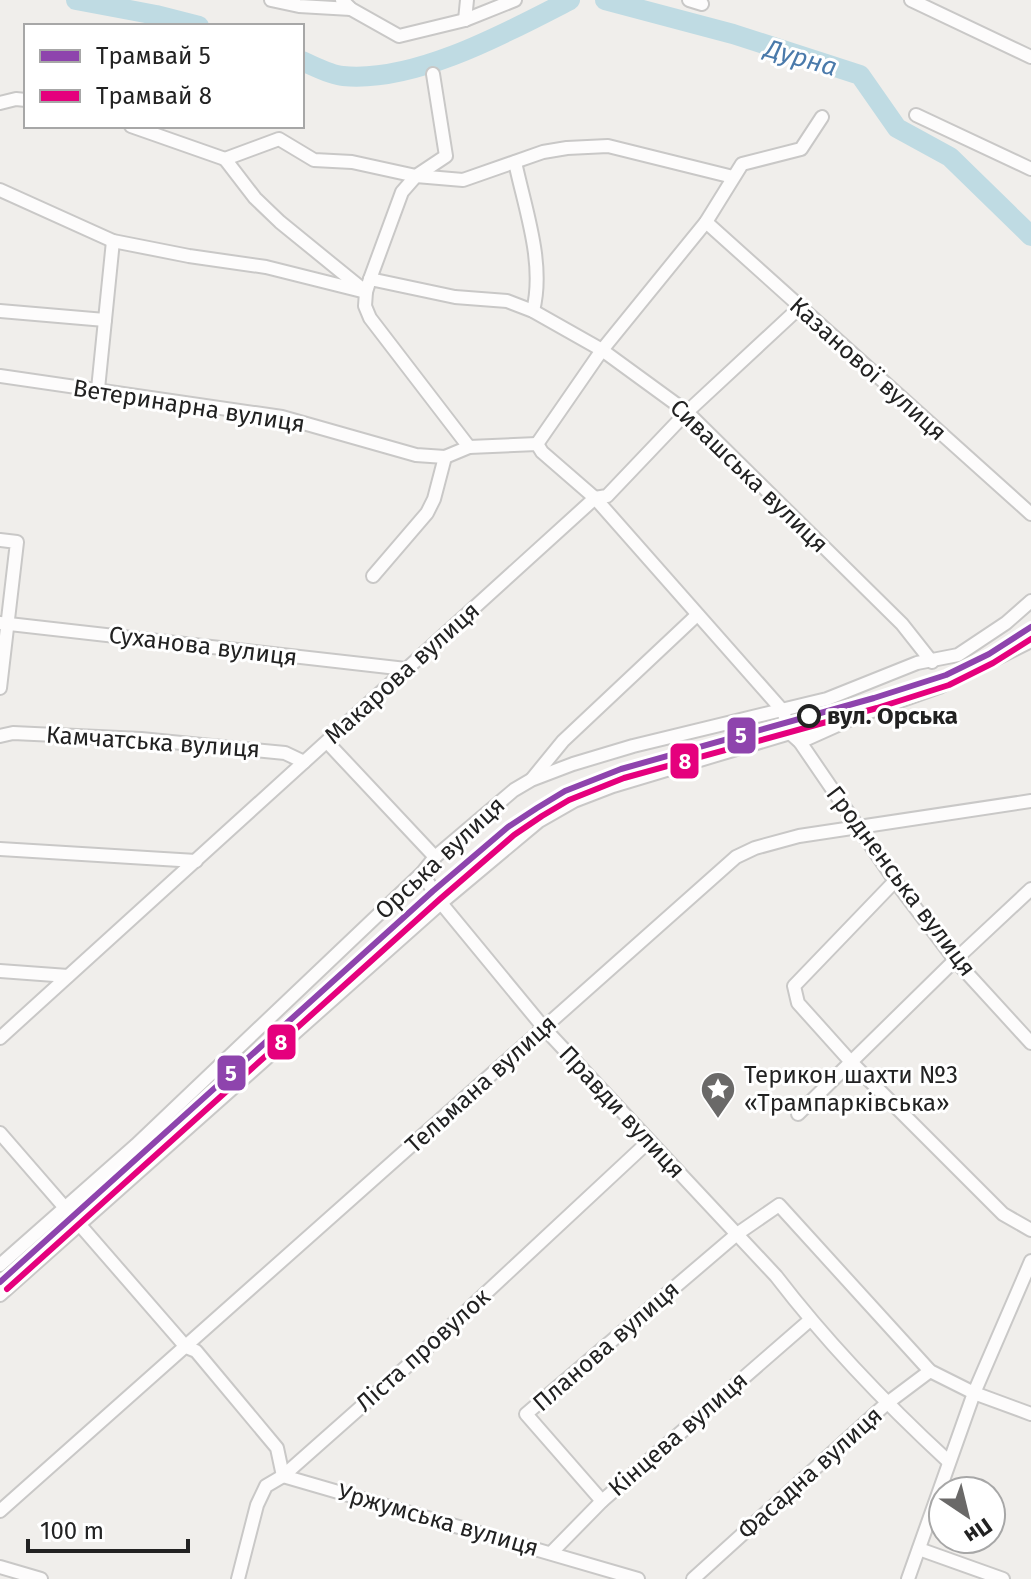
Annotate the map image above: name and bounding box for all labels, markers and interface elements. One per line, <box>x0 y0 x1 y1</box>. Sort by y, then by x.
legend <box>24 24 304 128</box>
water label: Дурна <box>760 32 841 83</box>
text: Трамвай 5 <box>96 42 211 70</box>
text: Трамвай 8 <box>96 82 212 110</box>
street label: Казанової вулиця <box>784 291 952 447</box>
street label: Ветеринарна вулиця <box>71 374 307 438</box>
street label: Сивашська вулиця <box>664 393 834 559</box>
street label: Макарова вулиця <box>319 596 485 750</box>
street label: Суханова вулиця <box>107 621 299 671</box>
place label: вул. Орська <box>827 702 958 730</box>
marker: вул. Орська <box>798 705 820 727</box>
line badge: 5 <box>726 716 757 755</box>
street label: Камчатська вулиця <box>45 721 261 763</box>
text: 5 <box>735 722 747 749</box>
line badge: 8 <box>669 742 700 780</box>
text: 8 <box>679 748 692 775</box>
street label: Гродненська вулиця <box>820 780 982 982</box>
street label: Орська вулиця <box>370 791 510 925</box>
street label: Тельмана вулиця <box>400 1009 562 1159</box>
line badge: 8 <box>266 1023 297 1061</box>
text: 8 <box>275 1029 288 1056</box>
street label: Правди вулиця <box>553 1040 691 1184</box>
line badge: 5 <box>216 1054 247 1092</box>
text: 5 <box>225 1060 237 1087</box>
place label: Терикон шахти №3 «Трампарківська» <box>744 1061 958 1117</box>
place icon: Терикон шахти №3 «Трампарківська» <box>699 1070 737 1120</box>
street label: Планова вулиця <box>527 1275 685 1417</box>
street label: Ліста провулок <box>350 1282 496 1418</box>
street label: Кінцева вулиця <box>603 1366 753 1502</box>
street label: Фасадна вулиця <box>732 1401 888 1545</box>
north arrow <box>927 1475 1007 1555</box>
street label: Уржумська вулиця <box>334 1478 542 1562</box>
scale bar <box>28 1503 188 1553</box>
text: Пн <box>959 1512 997 1550</box>
text: 100 m <box>40 1517 104 1545</box>

